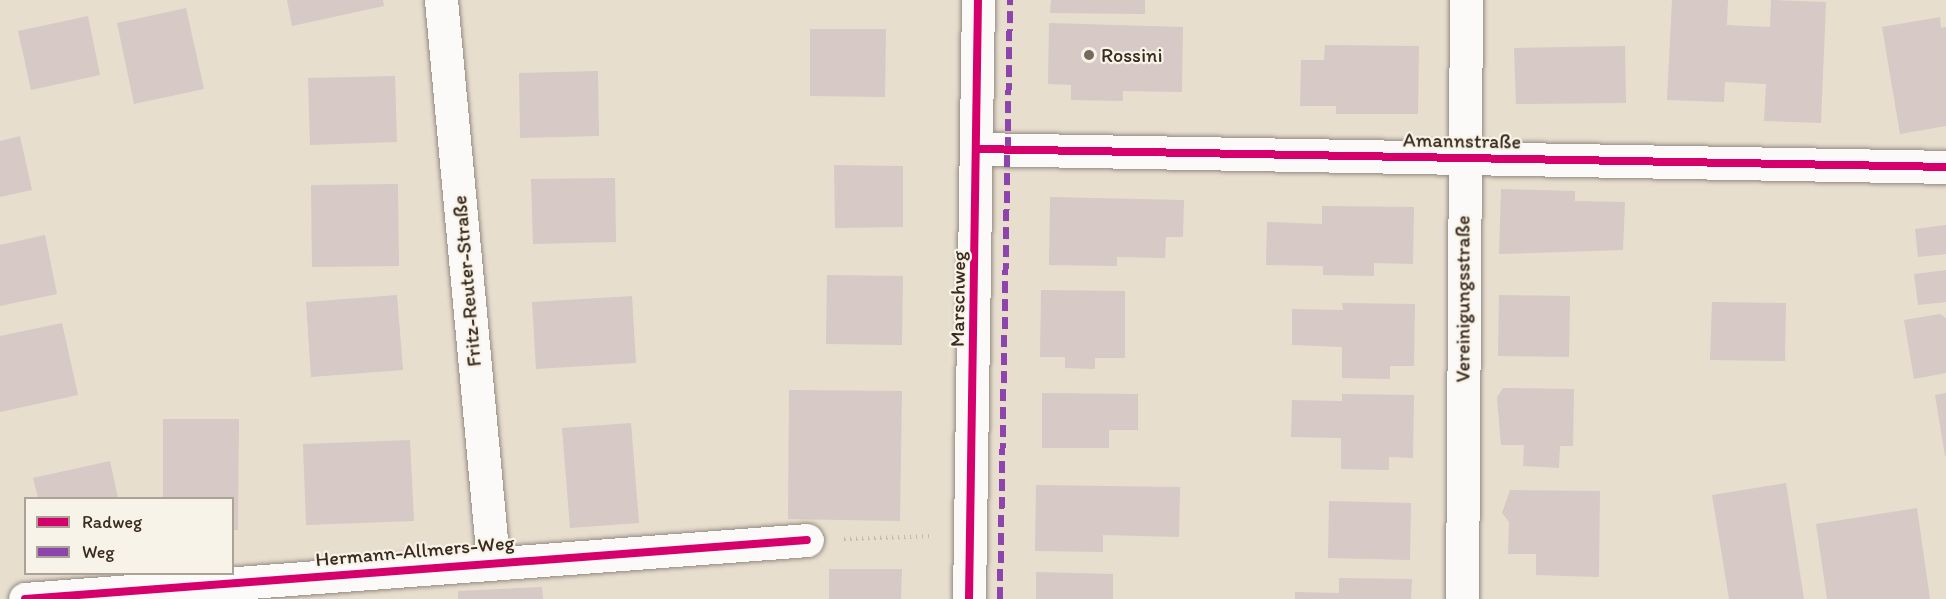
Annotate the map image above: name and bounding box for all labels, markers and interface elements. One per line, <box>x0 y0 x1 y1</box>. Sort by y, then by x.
place label: Rossini <box>1101 43 1163 67</box>
marker: Rossini <box>1082 48 1096 62</box>
street label: Amannstraße <box>1403 128 1521 154</box>
street label: Fritz-Reuter-Straße <box>448 194 486 368</box>
street label: Vereinigungsstraße <box>1451 216 1475 382</box>
street label: Marschweg <box>945 251 971 347</box>
legend <box>24 497 234 575</box>
text: Radweg <box>82 511 142 533</box>
street label: Hermann-Allmers-Weg <box>314 530 516 572</box>
text: Weg <box>82 541 115 563</box>

